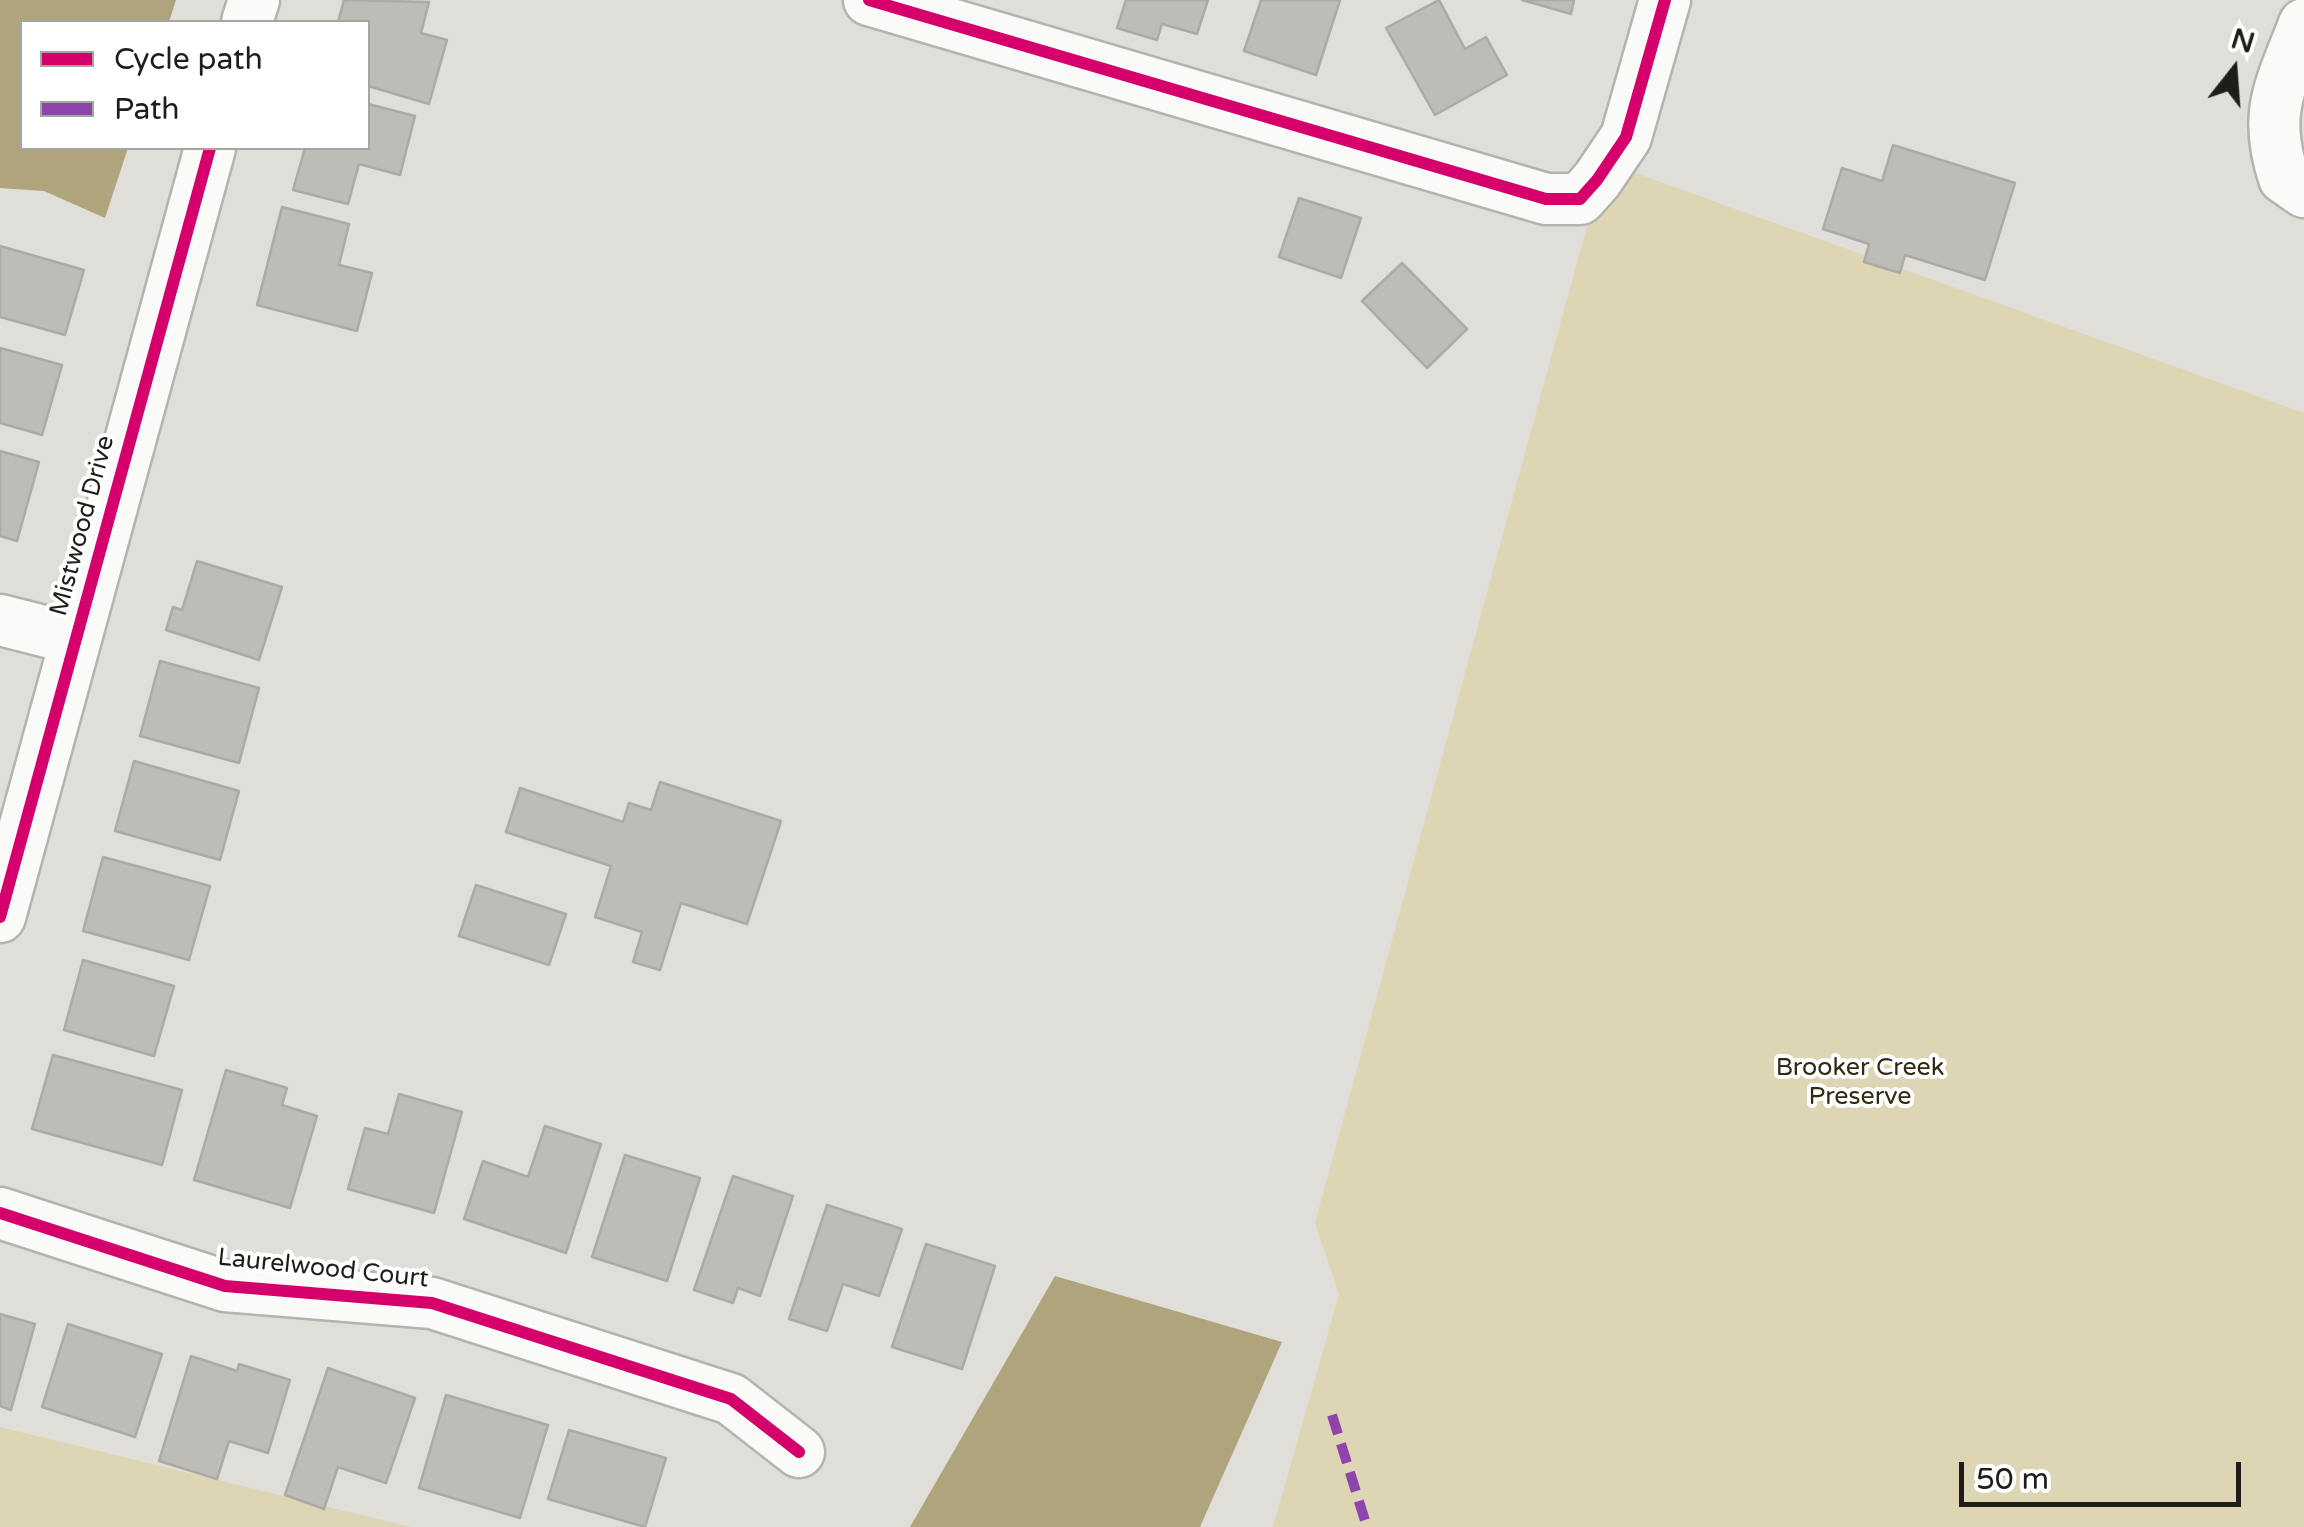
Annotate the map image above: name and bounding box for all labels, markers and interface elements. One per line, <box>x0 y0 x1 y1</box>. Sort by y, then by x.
legend <box>20 20 370 150</box>
north arrow <box>2184 20 2284 120</box>
text: N <box>2227 22 2258 61</box>
text: Cycle path <box>114 41 263 78</box>
text: Path <box>114 91 180 128</box>
street label: Mistwood Drive <box>45 433 121 619</box>
park label: Brooker Creek Preserve <box>1776 1053 1944 1112</box>
street label: Laurelwood Court <box>216 1243 430 1295</box>
scale bar <box>1964 1442 2246 1504</box>
text: 50 m <box>1976 1461 2049 1498</box>

